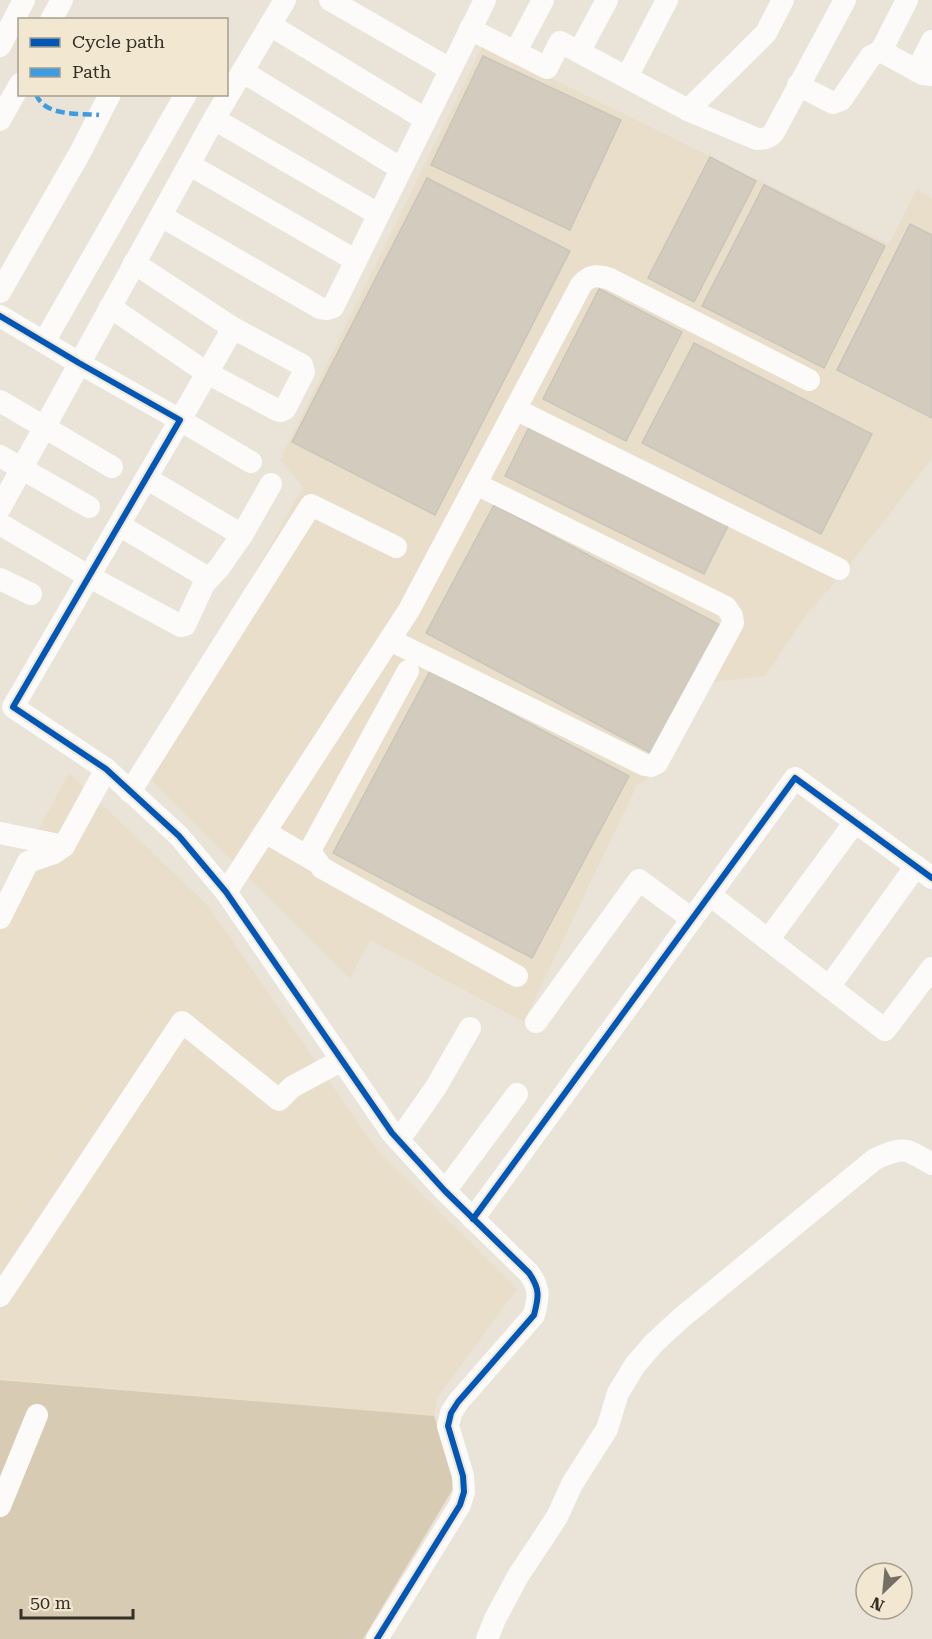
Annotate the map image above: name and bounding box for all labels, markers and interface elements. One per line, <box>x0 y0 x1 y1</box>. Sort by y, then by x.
legend <box>18 18 228 96</box>
text: Cycle path <box>72 31 165 52</box>
text: Path <box>72 61 111 82</box>
north arrow <box>854 1561 914 1621</box>
scale bar <box>21 1582 134 1620</box>
text: 50 m <box>30 1592 71 1613</box>
text: N <box>868 1593 887 1615</box>

